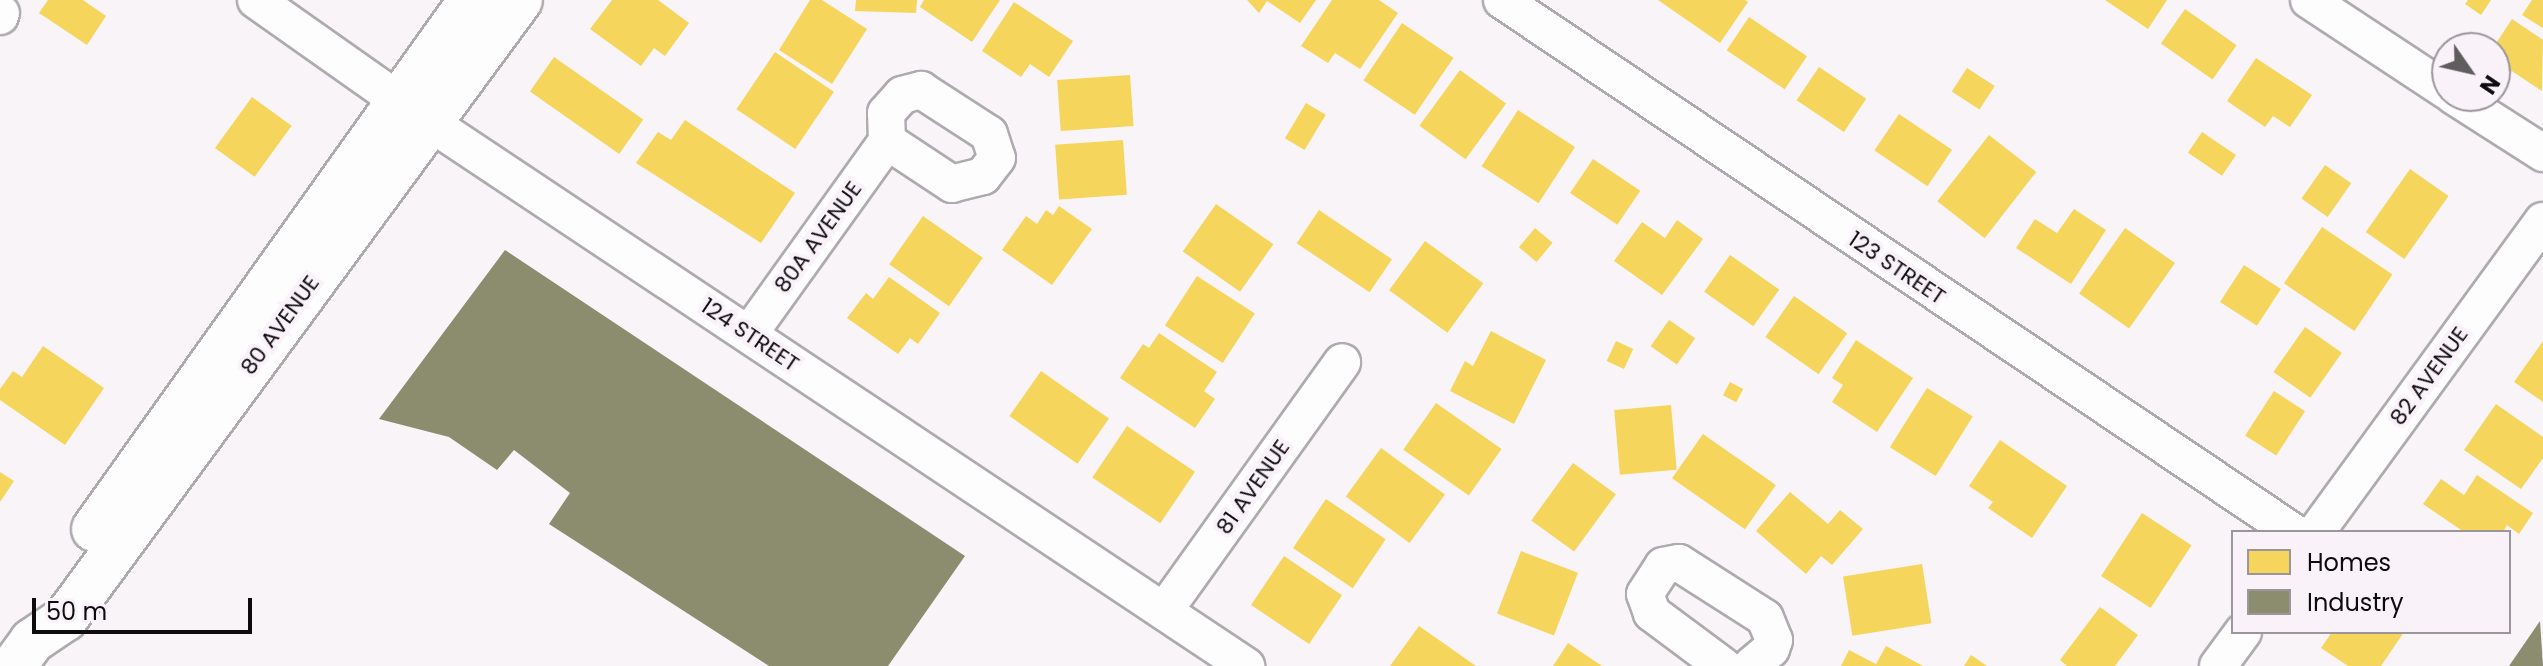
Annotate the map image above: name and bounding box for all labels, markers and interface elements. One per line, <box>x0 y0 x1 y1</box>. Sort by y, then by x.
north arrow <box>2431 32 2511 112</box>
text: N <box>2472 69 2507 100</box>
street label: 80A AVENUE <box>769 176 867 298</box>
street label: 123 STREET <box>1844 226 1950 310</box>
street label: 80 AVENUE <box>235 270 325 380</box>
street label: 124 STREET <box>696 293 804 377</box>
street label: 82 AVENUE <box>2385 322 2473 430</box>
street label: 81 AVENUE <box>1211 435 1295 539</box>
legend <box>2231 530 2511 634</box>
text: Homes <box>2307 546 2391 579</box>
scale bar <box>36 582 256 632</box>
text: Industry <box>2307 586 2404 619</box>
text: 50 m <box>46 595 107 628</box>

